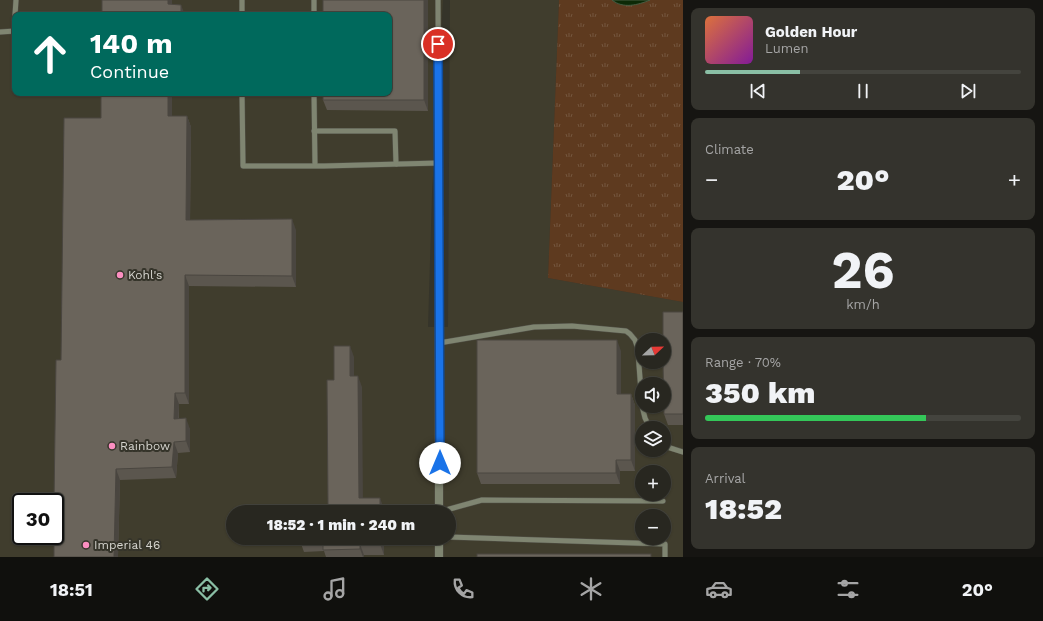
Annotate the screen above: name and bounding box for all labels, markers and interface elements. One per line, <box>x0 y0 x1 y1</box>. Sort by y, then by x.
text: Golden Hour <box>765 23 857 41</box>
text: 140 m <box>90 27 173 60</box>
pin <box>421 27 455 61</box>
icon: ahead <box>24 28 76 80</box>
icon: arrive <box>427 33 449 55</box>
text: Lumen <box>765 41 809 56</box>
text: Continue <box>90 61 169 82</box>
icon: previous <box>747 80 769 102</box>
icon: pause <box>852 80 874 102</box>
icon: next <box>957 80 979 102</box>
text: Climate <box>705 142 754 157</box>
text: 20° <box>837 162 889 197</box>
text: − <box>705 167 718 192</box>
text: + <box>1008 167 1021 192</box>
text: 26 <box>831 240 895 301</box>
place label: Kohl's <box>128 268 162 282</box>
marker: Kohl's <box>115 270 125 280</box>
text: km/h <box>846 297 880 312</box>
north arrow <box>635 333 671 369</box>
map controls <box>635 333 671 545</box>
text: Range · 70% <box>705 355 781 370</box>
text: 350 km <box>705 375 815 410</box>
button: sound <box>635 377 671 413</box>
button: layers <box>635 421 671 457</box>
place label: Rainbow <box>120 439 170 453</box>
marker: Rainbow <box>107 441 117 451</box>
position arrow <box>419 442 461 484</box>
button: + <box>635 465 671 501</box>
text: Arrival <box>705 471 746 486</box>
text: 18:52 <box>705 491 782 526</box>
speed limit sign: 30 <box>12 493 64 545</box>
button: − <box>635 509 671 545</box>
text: 18:52 · 1 min · 240 m <box>267 516 415 534</box>
place label: Imperial 46 <box>94 538 160 552</box>
marker: Imperial 46 <box>81 540 91 550</box>
icon: directions <box>193 575 221 603</box>
icon: music <box>321 575 349 603</box>
icon: phone <box>449 575 477 603</box>
icon: climate <box>577 575 605 603</box>
icon: car <box>705 575 733 603</box>
icon: filters <box>834 575 862 603</box>
text: 18:51 <box>50 579 93 600</box>
text: 20° <box>962 579 993 600</box>

